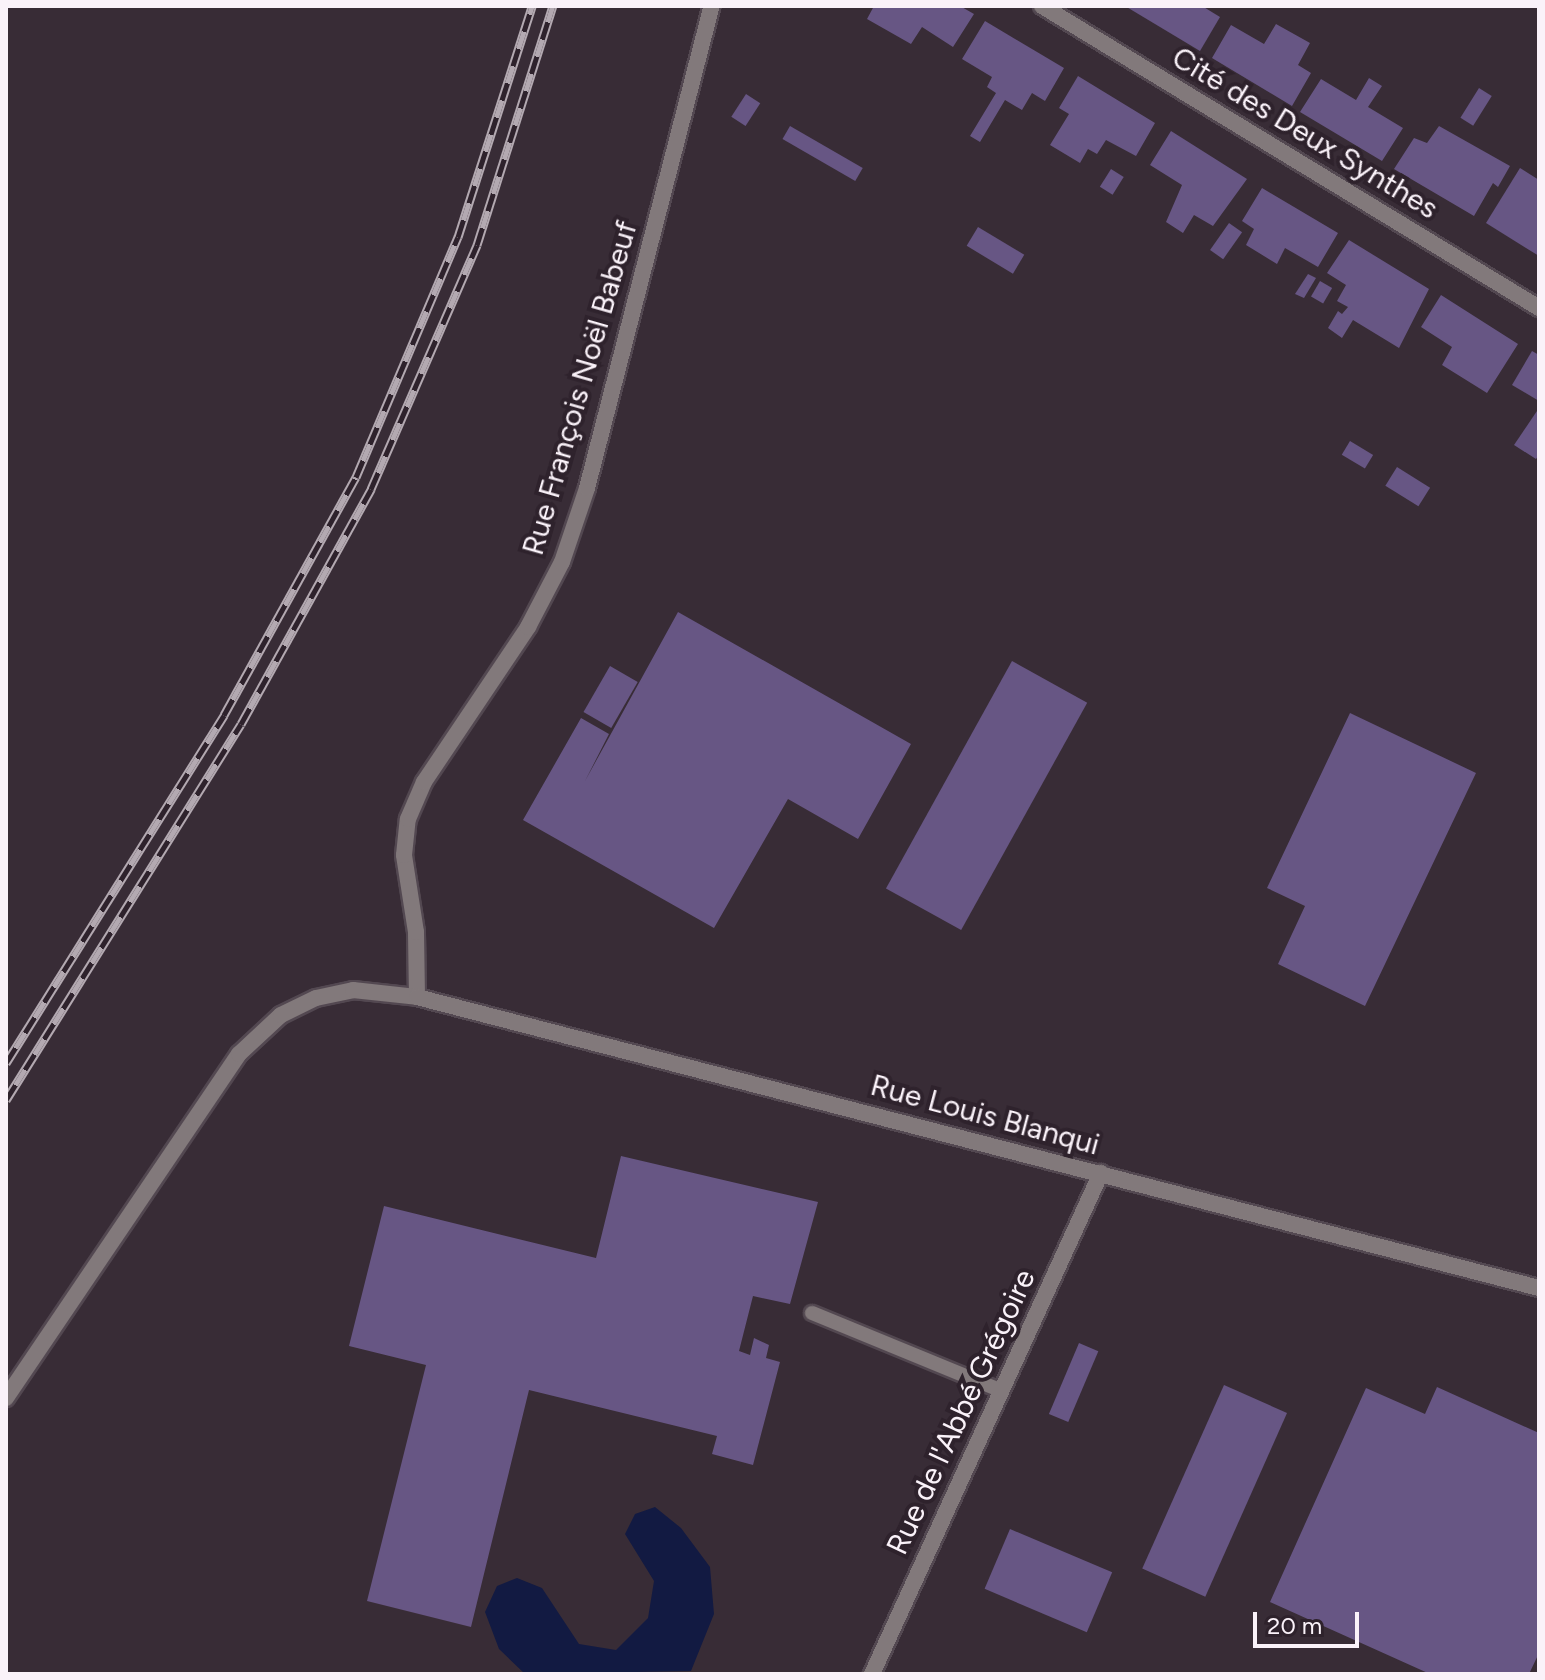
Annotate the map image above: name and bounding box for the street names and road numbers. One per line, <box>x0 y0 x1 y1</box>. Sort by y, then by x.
street label: Cité des Deux Synthes <box>1166 39 1444 227</box>
street label: Rue François Noël Babeuf <box>515 217 645 559</box>
street label: Rue Louis Blanqui <box>867 1067 1103 1163</box>
street label: Rue de l'Abbé Grégoire <box>879 1264 1043 1560</box>

